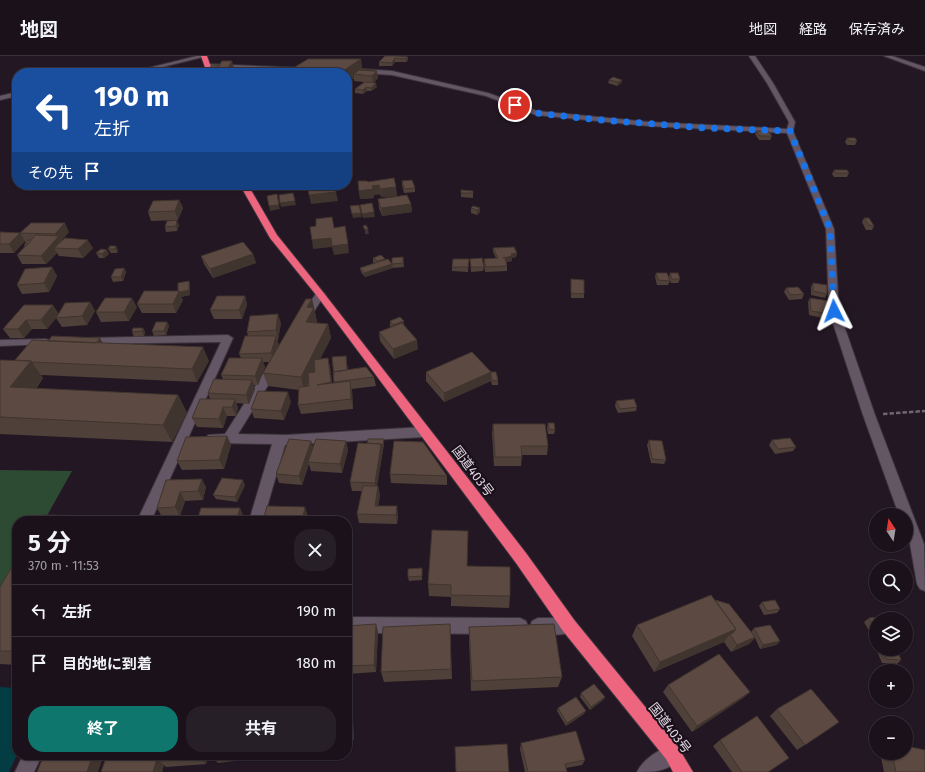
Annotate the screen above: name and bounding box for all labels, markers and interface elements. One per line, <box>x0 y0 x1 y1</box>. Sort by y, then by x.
text: 地図 <box>20 18 58 41</box>
text: 地図 <box>749 21 777 38</box>
text: 経路 <box>799 21 827 38</box>
text: 保存済み <box>849 21 905 38</box>
text: 190 m <box>94 80 169 113</box>
icon: left <box>28 84 80 136</box>
pin <box>498 88 532 122</box>
icon: arrive <box>504 94 526 116</box>
text: 左折 <box>94 118 130 140</box>
icon: arrive <box>81 160 103 182</box>
text: その先 <box>28 164 73 182</box>
position arrow <box>813 290 855 332</box>
street label: 国道403号 <box>449 443 497 499</box>
north arrow <box>869 508 913 552</box>
map controls <box>869 508 913 760</box>
text: 5 分 <box>28 529 71 557</box>
button: close <box>294 529 336 571</box>
text: 370 m · 11:53 <box>28 558 99 573</box>
button: search <box>869 560 913 604</box>
icon: left <box>28 600 50 622</box>
text: 190 m <box>296 602 336 620</box>
text: 左折 <box>62 603 92 621</box>
button: layers <box>869 612 913 656</box>
icon: arrive <box>28 652 50 674</box>
text: 180 m <box>296 654 336 672</box>
text: 目的地に到着 <box>62 655 152 673</box>
button: + <box>869 664 913 708</box>
street label: 国道403号 <box>646 700 694 756</box>
button: 終了 <box>28 706 178 752</box>
button: 共有 <box>186 706 336 752</box>
button: − <box>869 716 913 760</box>

